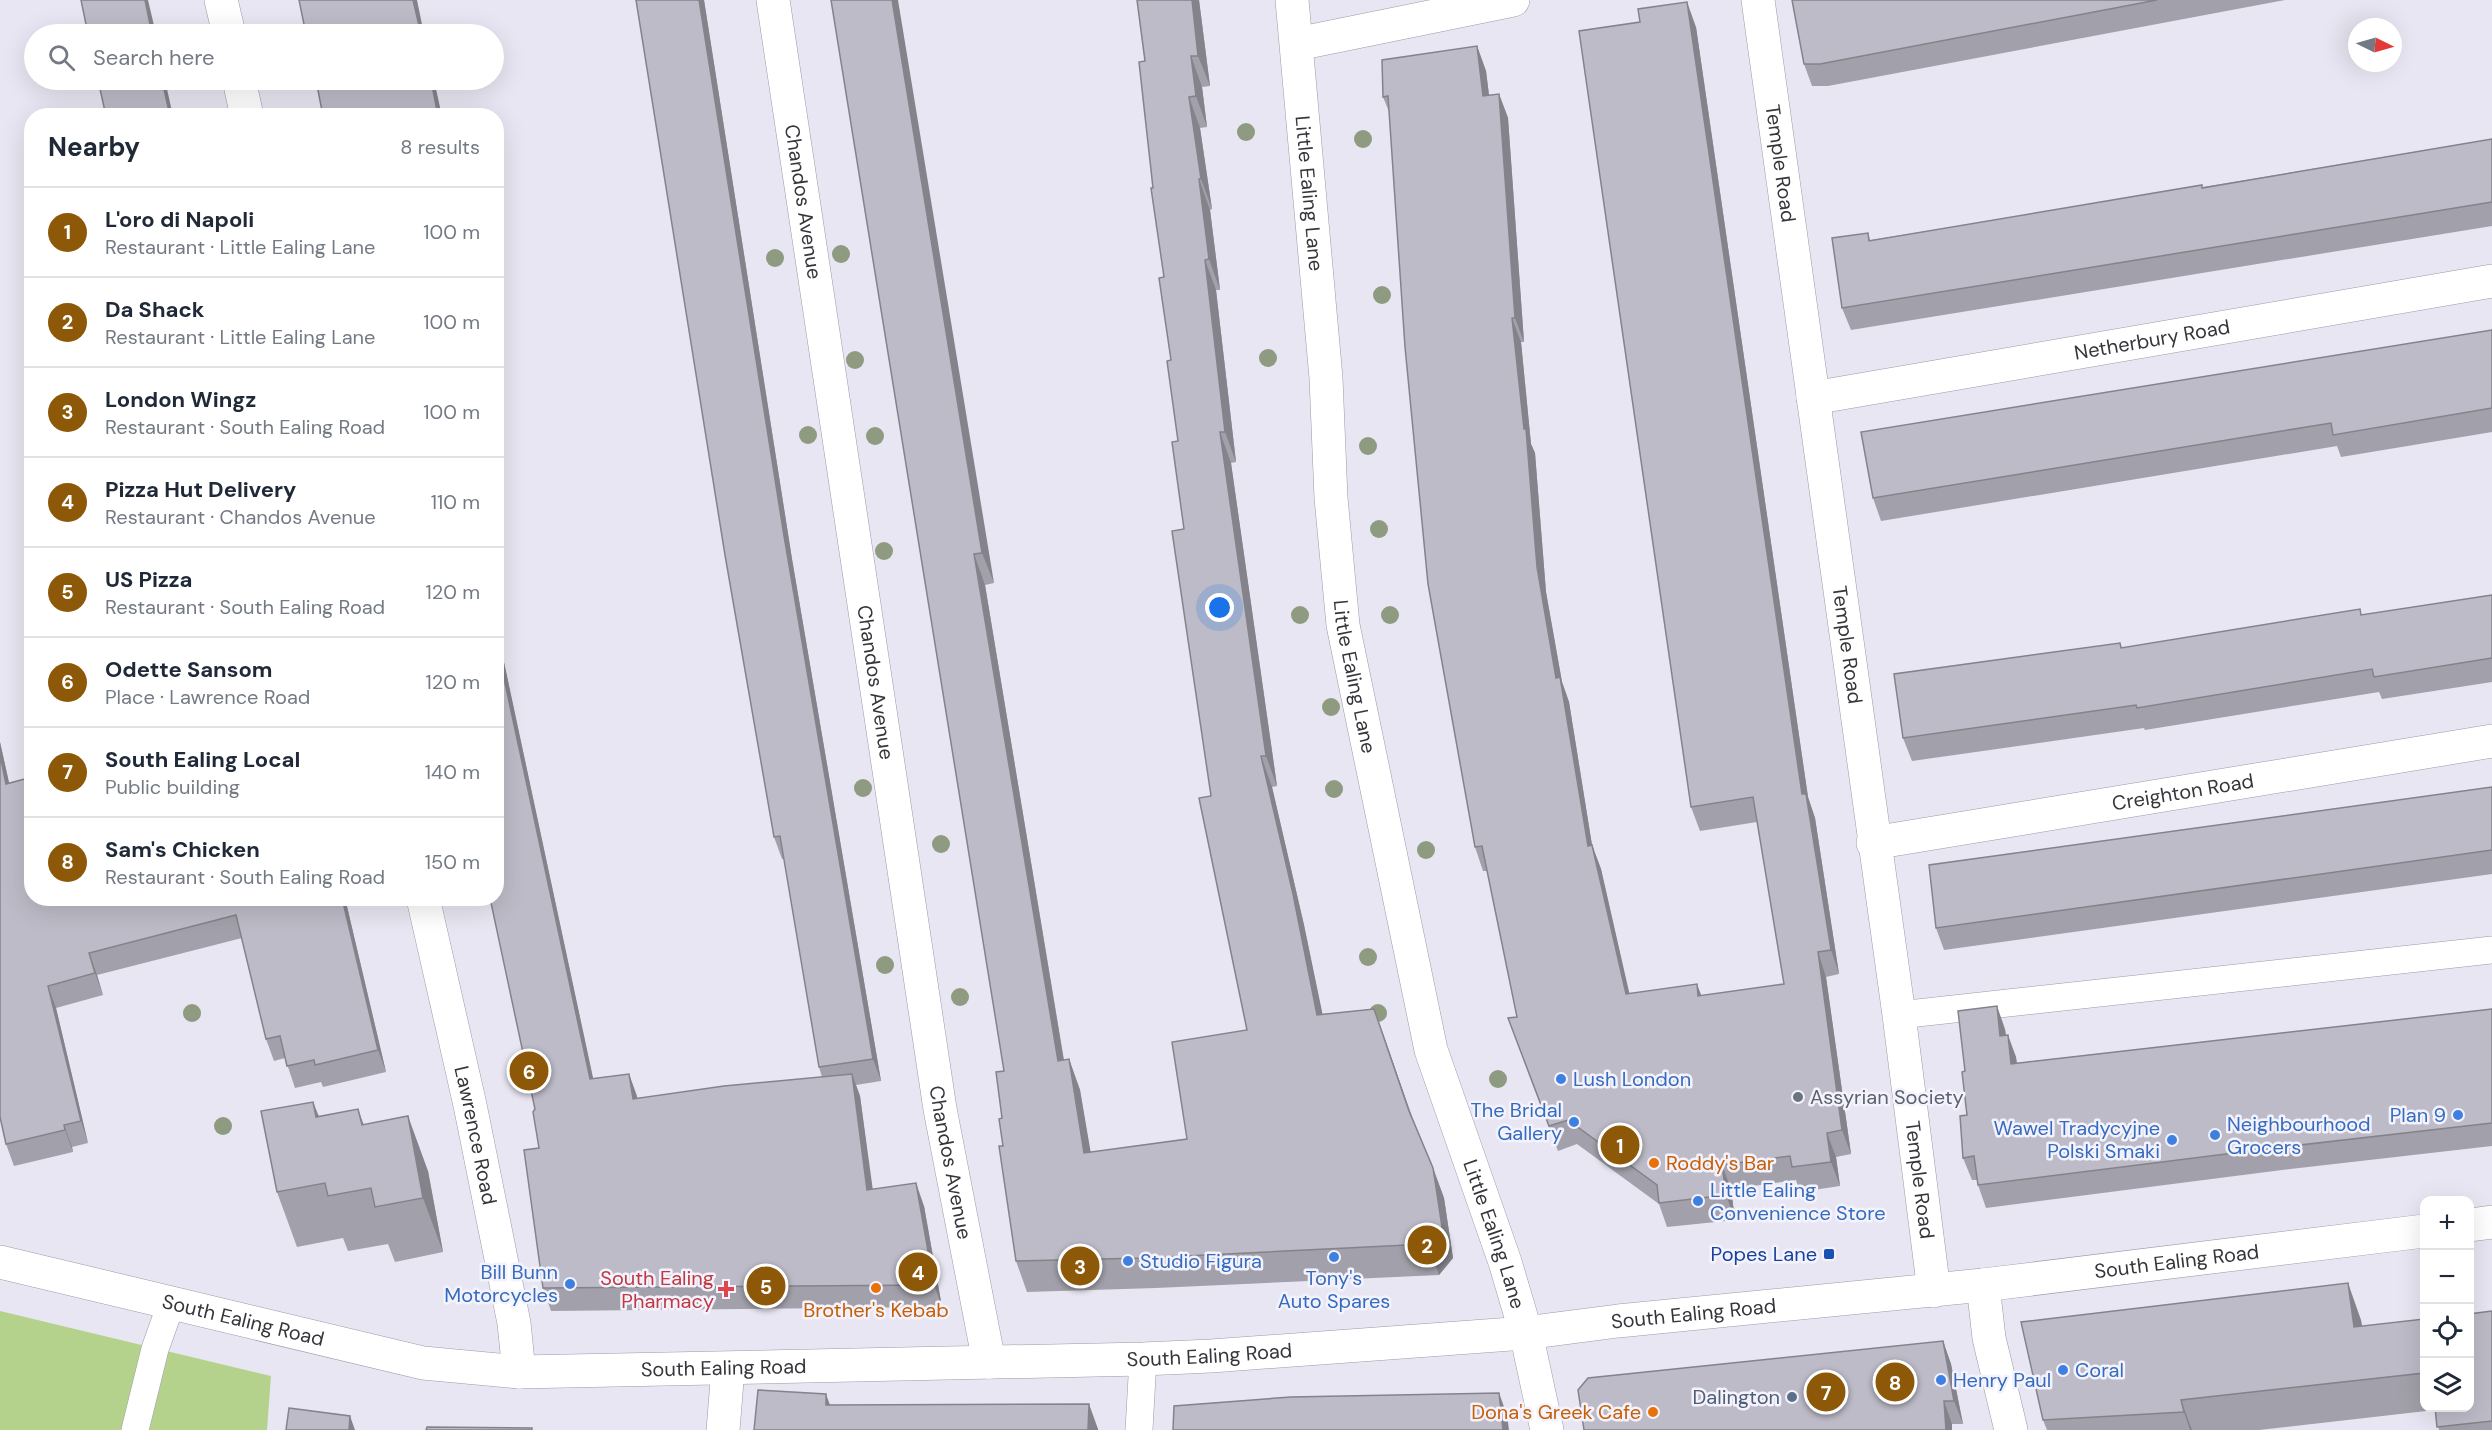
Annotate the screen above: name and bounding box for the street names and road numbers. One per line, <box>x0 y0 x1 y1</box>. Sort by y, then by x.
street label: Temple Road <box>1760 103 1802 224</box>
street label: Little Ealing Lane <box>1289 114 1329 272</box>
street label: Chandos Avenue <box>779 123 828 281</box>
street label: Netherbury Road <box>2072 313 2232 366</box>
street label: Temple Road <box>1827 584 1869 705</box>
street label: Little Ealing Lane <box>1328 599 1382 756</box>
street label: Chandos Avenue <box>851 603 900 761</box>
street label: Creighton Road <box>2110 767 2256 816</box>
street label: Lawrence Road <box>449 1063 503 1207</box>
street label: Chandos Avenue <box>924 1084 978 1242</box>
street label: Temple Road <box>1900 1119 1940 1241</box>
street label: Little Ealing Lane <box>1457 1156 1531 1312</box>
street label: South Ealing Road <box>2093 1238 2260 1284</box>
street label: South Ealing Road <box>160 1288 327 1352</box>
street label: South Ealing Road <box>1609 1292 1777 1335</box>
street label: South Ealing Road <box>1126 1337 1293 1372</box>
street label: South Ealing Road <box>641 1353 807 1382</box>

